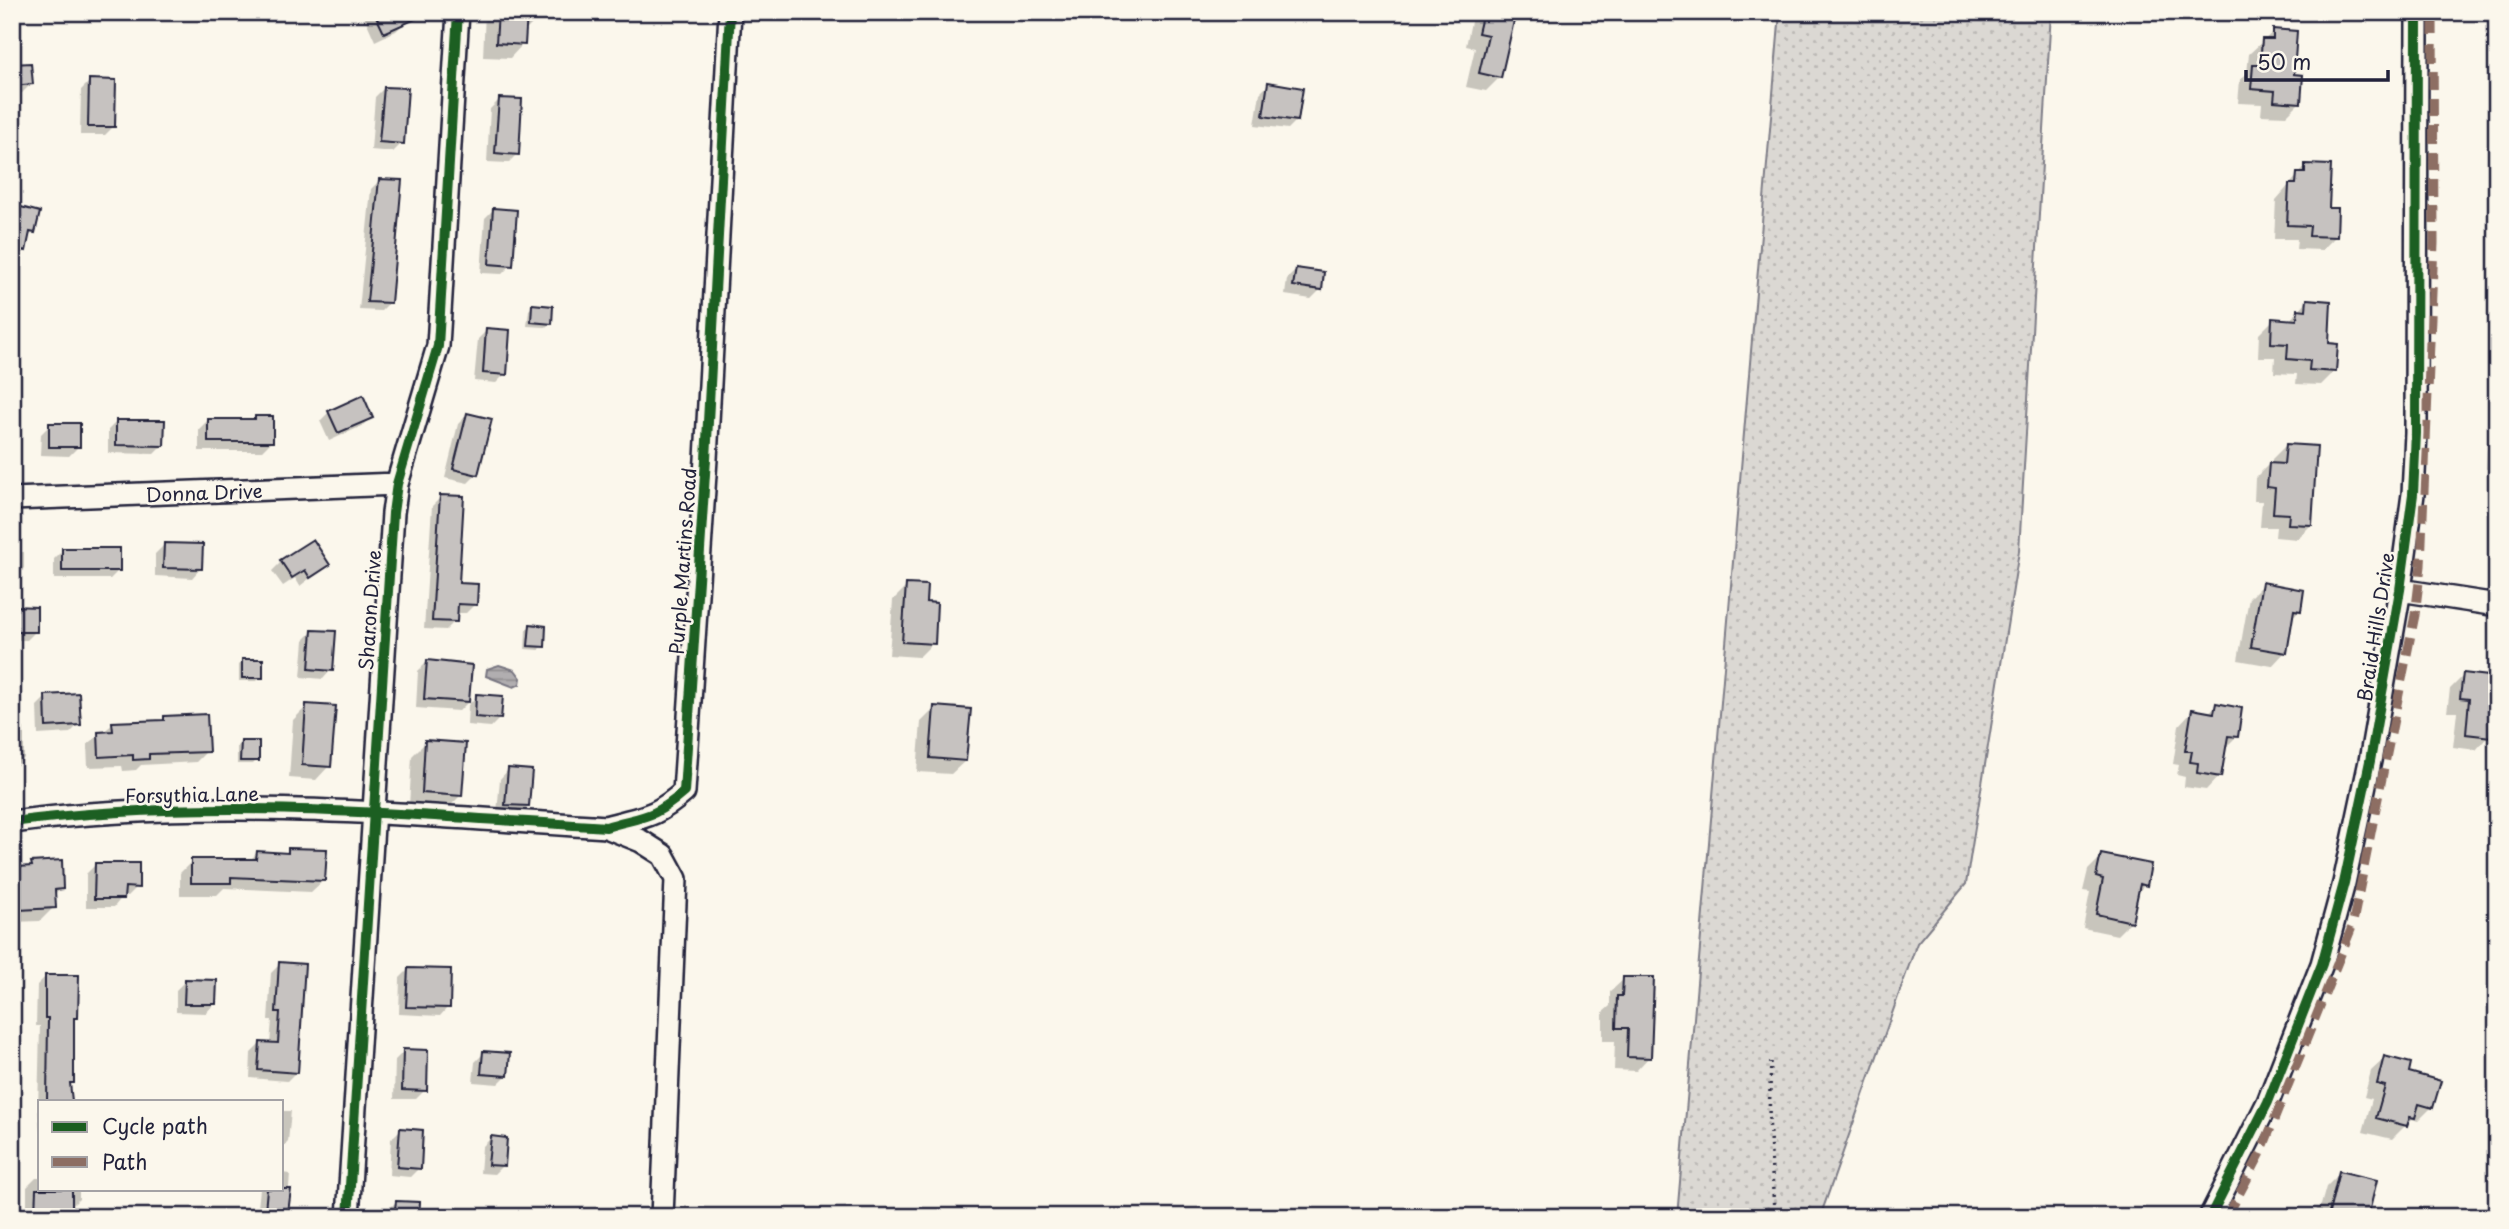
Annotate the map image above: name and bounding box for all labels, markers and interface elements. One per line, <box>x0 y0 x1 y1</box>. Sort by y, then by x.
scale bar <box>2246 38 2388 82</box>
text: 50 m <box>2257 45 2311 77</box>
street label: Purple Martins Road <box>662 467 702 655</box>
street label: Donna Drive <box>145 476 263 508</box>
street label: Sharon Drive <box>351 549 387 671</box>
street label: Braid Hills Drive <box>2349 550 2401 704</box>
street label: Forsythia Lane <box>125 779 259 809</box>
legend <box>38 1100 284 1190</box>
text: Cycle path <box>102 1109 208 1141</box>
text: Path <box>102 1145 147 1177</box>

